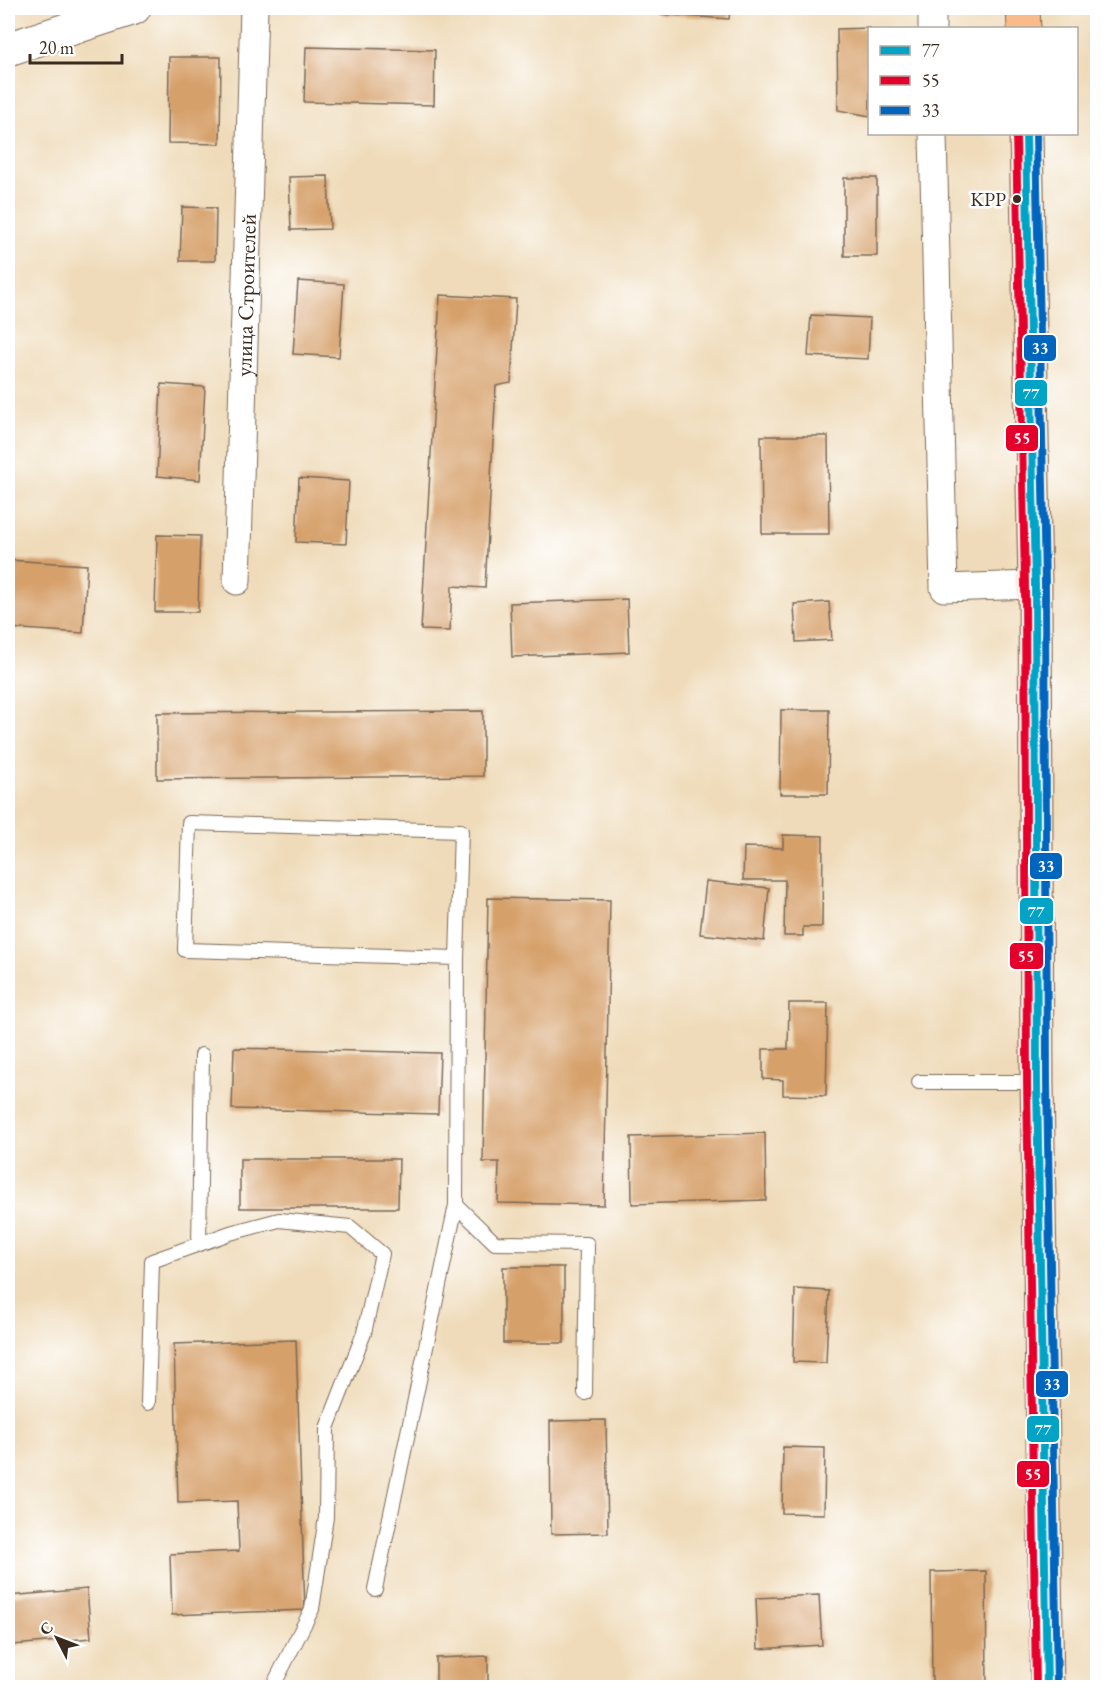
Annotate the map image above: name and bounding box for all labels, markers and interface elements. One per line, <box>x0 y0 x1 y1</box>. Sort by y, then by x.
scale bar <box>30 27 122 65</box>
legend <box>868 27 1078 135</box>
text: 20 m <box>39 36 74 59</box>
text: 77 <box>922 39 940 62</box>
text: 55 <box>922 69 939 92</box>
text: 33 <box>922 99 939 122</box>
place label: KPP <box>970 186 1006 212</box>
marker: KPP <box>1011 193 1023 205</box>
street label: улица Строителей <box>229 213 262 377</box>
line badge: 33 <box>1023 334 1057 362</box>
text: 33 <box>1032 338 1048 359</box>
line badge: 77 <box>1014 379 1048 407</box>
text: 77 <box>1023 383 1040 404</box>
line badge: 55 <box>1005 424 1039 452</box>
text: 55 <box>1014 428 1030 449</box>
line badge: 33 <box>1029 852 1063 880</box>
text: 33 <box>1038 856 1054 877</box>
line badge: 77 <box>1019 897 1054 925</box>
text: 77 <box>1028 901 1045 922</box>
line badge: 55 <box>1009 942 1044 970</box>
text: 55 <box>1018 946 1034 967</box>
line badge: 33 <box>1035 1370 1069 1398</box>
text: 33 <box>1044 1374 1060 1395</box>
line badge: 77 <box>1026 1415 1060 1443</box>
text: 77 <box>1035 1419 1052 1440</box>
line badge: 55 <box>1016 1460 1050 1488</box>
text: 55 <box>1025 1464 1041 1485</box>
north arrow <box>27 1608 87 1668</box>
text: С <box>35 1617 58 1640</box>

